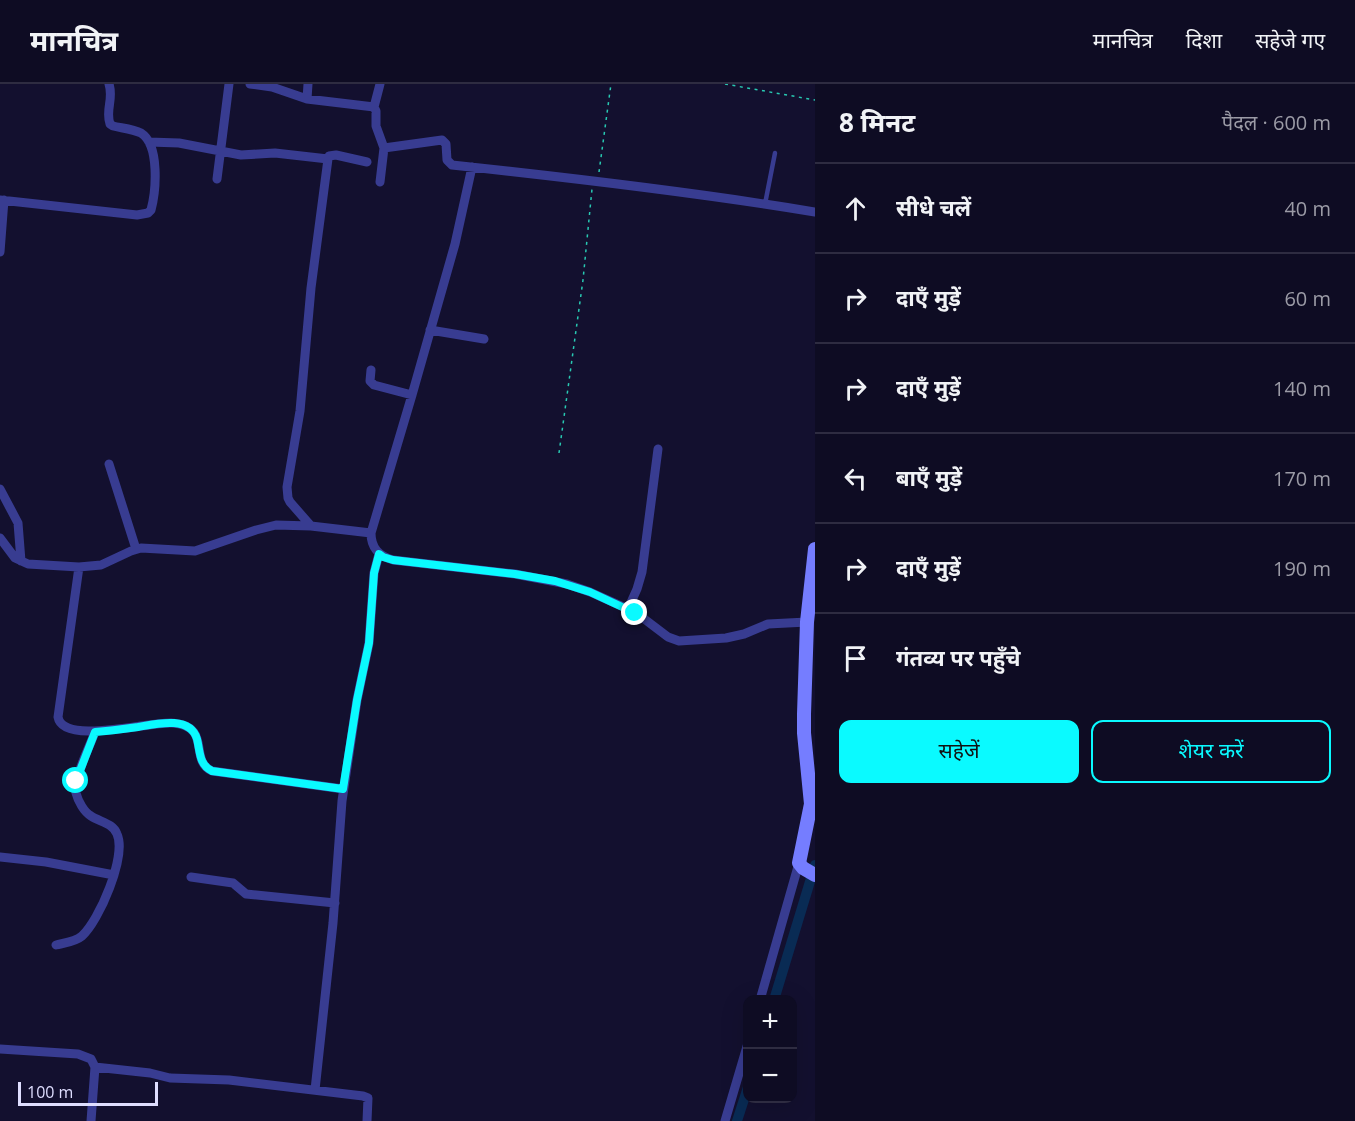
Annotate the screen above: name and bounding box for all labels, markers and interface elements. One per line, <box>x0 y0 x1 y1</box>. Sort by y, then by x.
text: मानचित्र <box>30 21 118 59</box>
text: मानचित्र <box>1093 26 1153 54</box>
text: दिशा <box>1186 26 1222 54</box>
text: सहेजे गए <box>1255 26 1325 54</box>
text: 8 मिनट <box>839 104 915 140</box>
text: पैदल · 600 m <box>1222 109 1331 136</box>
icon: ahead <box>839 192 872 225</box>
text: सीधे चलें <box>896 192 971 222</box>
text: 40 m <box>1284 195 1331 222</box>
icon: right <box>839 282 872 315</box>
text: दाएँ मुड़ें <box>896 282 961 312</box>
text: 60 m <box>1284 285 1331 312</box>
icon: right <box>839 372 872 405</box>
text: दाएँ मुड़ें <box>896 372 961 402</box>
text: 140 m <box>1273 375 1331 402</box>
icon: left <box>839 462 872 495</box>
text: बाएँ मुड़ें <box>896 462 962 492</box>
text: 170 m <box>1273 465 1331 492</box>
icon: right <box>839 552 872 585</box>
text: दाएँ मुड़ें <box>896 552 961 582</box>
text: 190 m <box>1273 555 1331 582</box>
route end <box>621 599 647 625</box>
icon: arrive <box>839 642 872 675</box>
text: गंतव्य पर पहुँचे <box>896 642 1021 672</box>
button: सहेजें <box>839 720 1079 783</box>
button: शेयर करें <box>1091 720 1331 783</box>
route start <box>62 767 88 793</box>
map controls <box>743 995 797 1103</box>
button: + <box>743 995 797 1049</box>
button: − <box>743 1049 797 1103</box>
scale bar <box>18 1079 158 1106</box>
text: 100 m <box>27 1081 73 1103</box>

